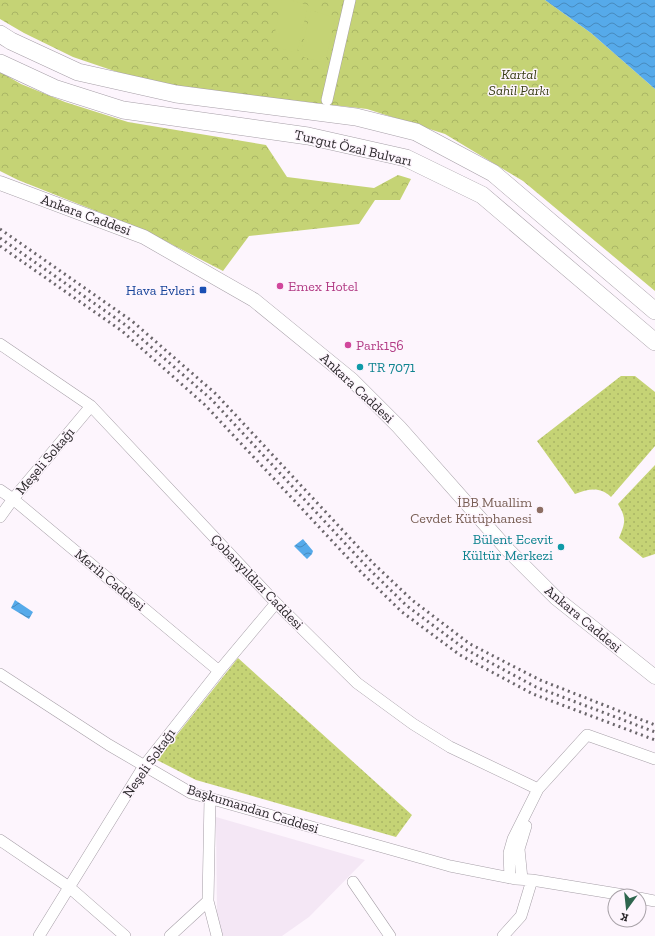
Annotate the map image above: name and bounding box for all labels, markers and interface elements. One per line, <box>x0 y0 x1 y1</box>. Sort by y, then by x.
park label: Kartal Sahil Parkı <box>489 66 549 99</box>
street label: Turgut Özal Bulvarı <box>293 126 414 170</box>
street label: Ankara Caddesi <box>39 191 134 239</box>
place label: Emex Hotel <box>288 278 358 295</box>
marker: Emex Hotel <box>275 281 285 291</box>
place label: Hava Evleri <box>126 282 195 299</box>
marker: Hava Evleri <box>198 285 208 295</box>
place label: Park156 <box>356 337 404 354</box>
marker: Park156 <box>343 340 353 350</box>
street label: Ankara Caddesi <box>317 349 398 427</box>
place label: TR 7071 <box>368 359 416 376</box>
marker: TR 7071 <box>355 362 365 372</box>
street label: Meşeli Sokağı <box>12 424 78 498</box>
place label: İBB Muallim Cevdet Kütüphanesi <box>410 494 532 527</box>
marker: İBB Muallim Cevdet Kütüphanesi <box>535 505 545 515</box>
street label: Çobanyıldızı Caddesi <box>207 531 307 633</box>
place label: Bülent Ecevit Kültür Merkezi <box>462 531 554 564</box>
marker: Bülent Ecevit Kültür Merkezi <box>556 542 566 552</box>
street label: Merih Caddesi <box>71 545 149 615</box>
street label: Ankara Caddesi <box>541 582 625 656</box>
street label: Neşeli Sokağı <box>119 725 179 801</box>
street label: Başkumandan Caddesi <box>185 781 321 837</box>
north arrow <box>607 888 647 928</box>
text: K <box>619 910 630 924</box>

